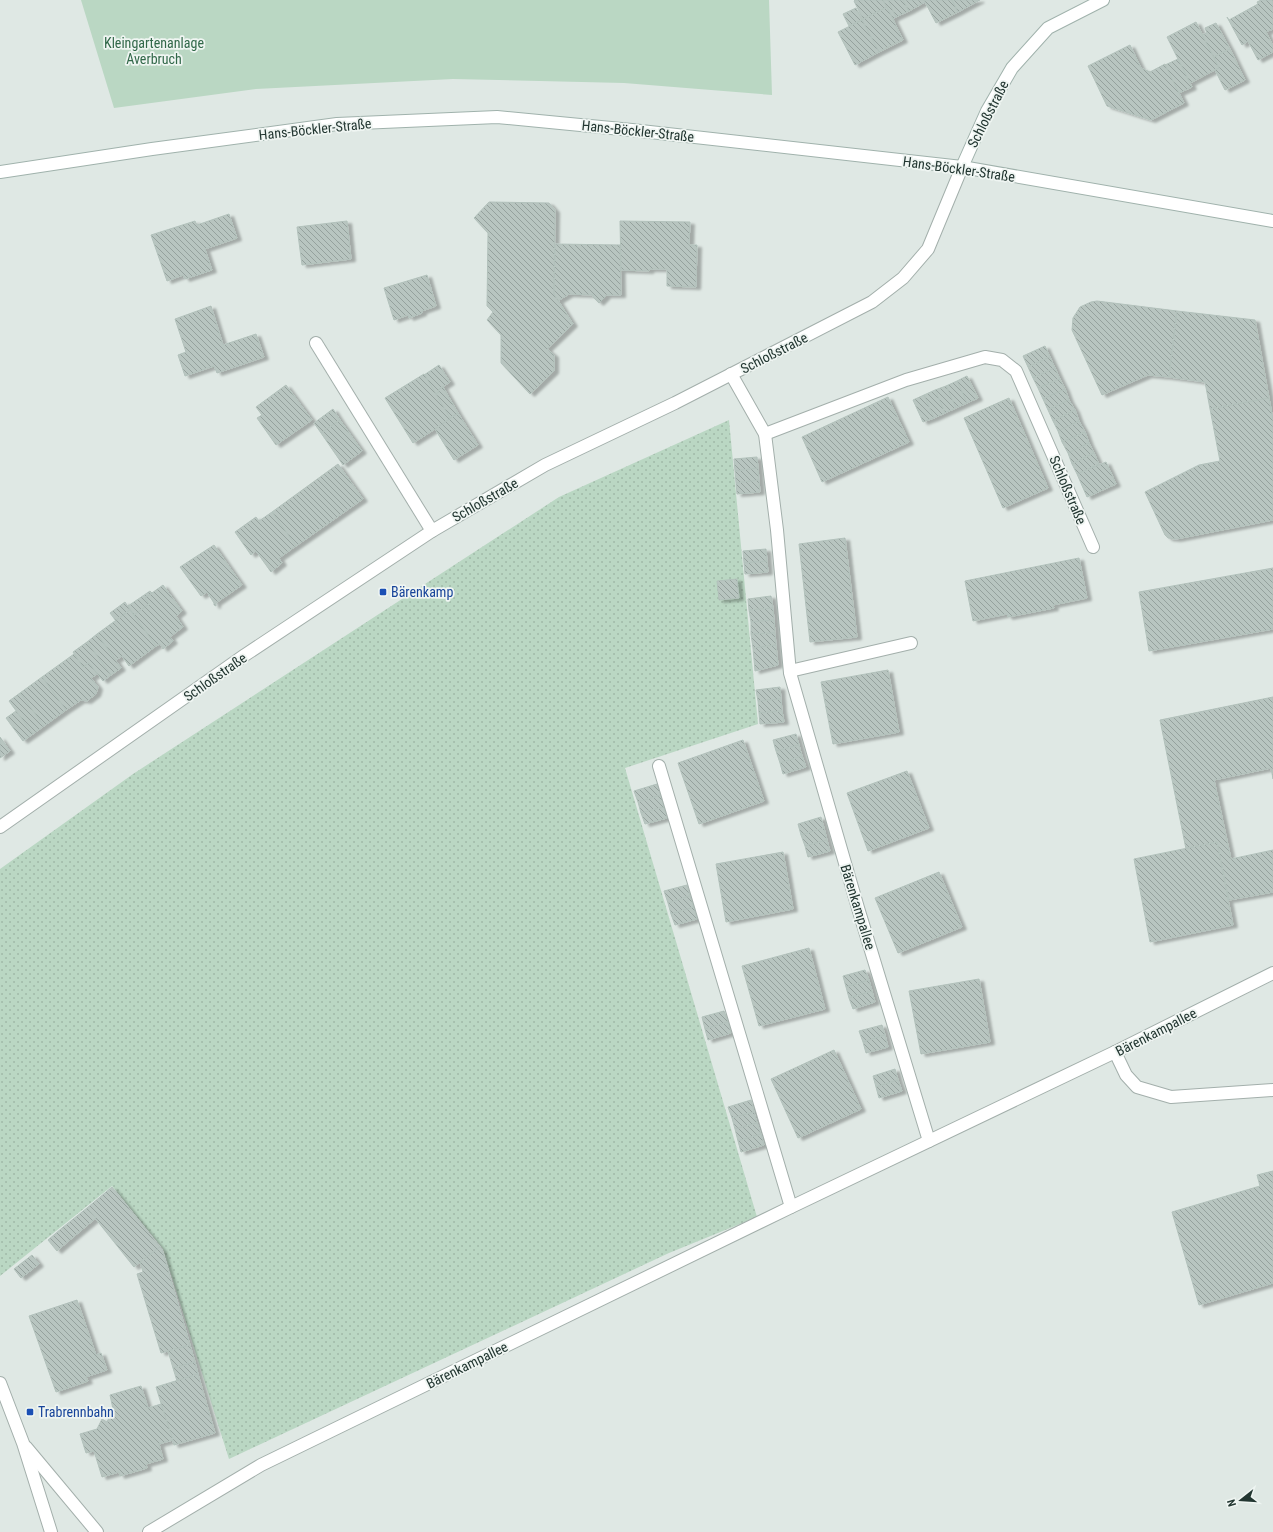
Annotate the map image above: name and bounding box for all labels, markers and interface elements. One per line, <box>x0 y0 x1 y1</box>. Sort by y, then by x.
park label: Kleingartenanlage Averbruch <box>104 35 204 67</box>
street label: Schloßstraße <box>964 77 1012 150</box>
street label: Hans-Böckler-Straße <box>258 115 372 143</box>
street label: Hans-Böckler-Straße <box>581 117 695 145</box>
street label: Hans-Böckler-Straße <box>902 153 1016 185</box>
street label: Schloßstraße <box>738 329 811 377</box>
street label: Schloßstraße <box>1046 453 1090 527</box>
street label: Schloßstraße <box>449 475 521 525</box>
place label: Bärenkamp <box>391 584 453 600</box>
marker: Bärenkamp <box>378 587 388 597</box>
street label: Schloßstraße <box>180 649 250 705</box>
street label: Bärenkampallee <box>837 862 879 952</box>
street label: Bärenkampallee <box>1113 1005 1199 1059</box>
street label: Bärenkampallee <box>424 1338 511 1392</box>
place label: Trabrennbahn <box>38 1404 114 1420</box>
marker: Trabrennbahn <box>25 1407 35 1417</box>
north arrow <box>1221 1480 1261 1520</box>
text: N <box>1225 1497 1239 1508</box>

